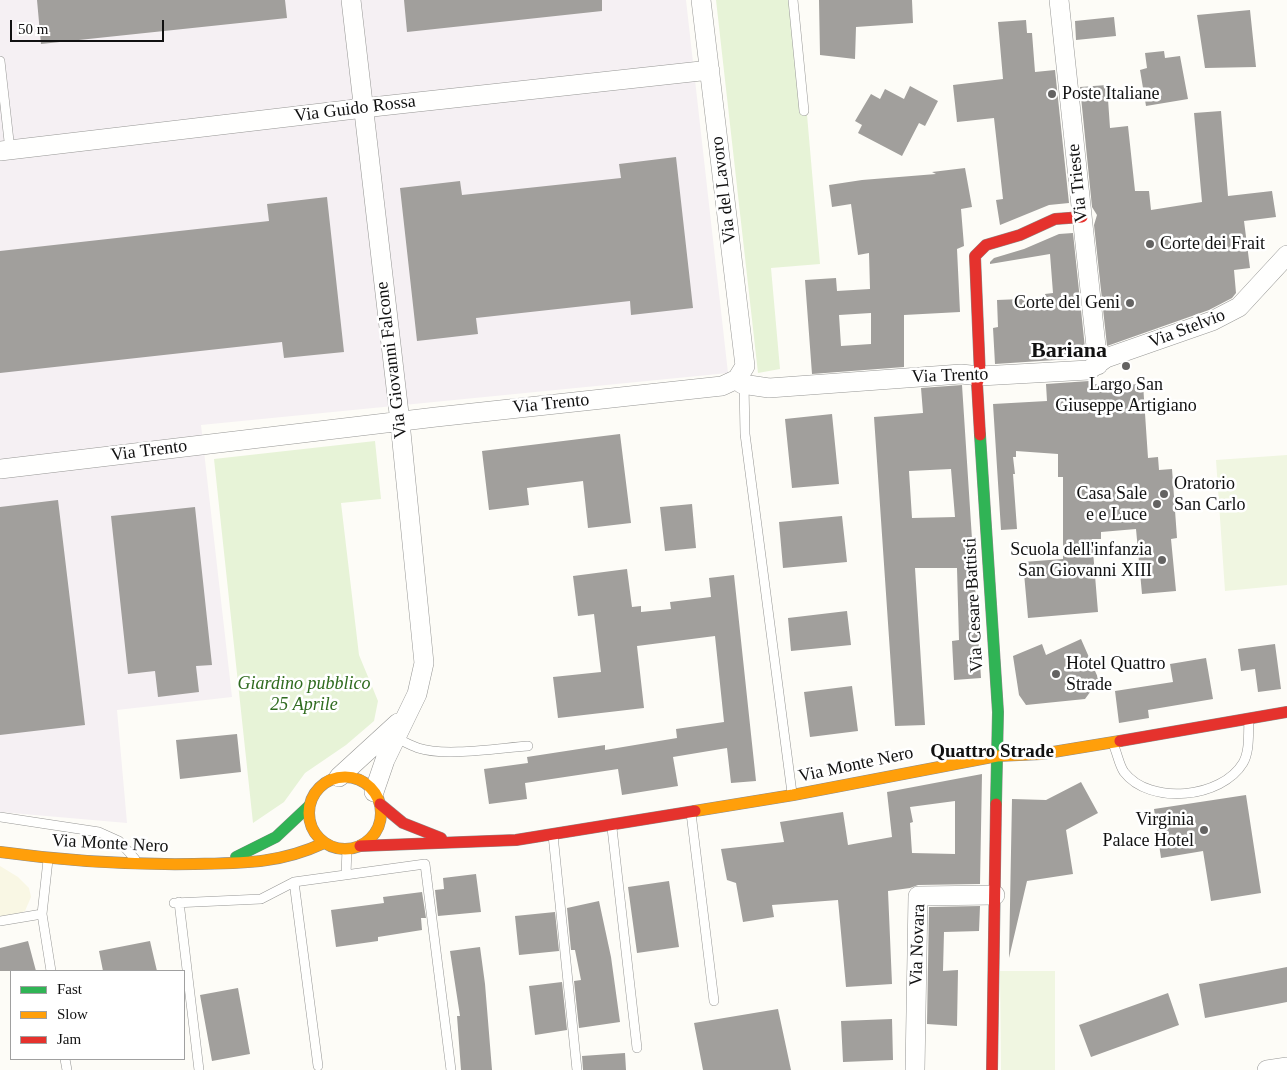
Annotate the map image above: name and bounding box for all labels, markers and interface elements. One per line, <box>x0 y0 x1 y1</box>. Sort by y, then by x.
scale bar <box>12 10 166 42</box>
text: 50 m <box>18 21 48 37</box>
place label: Poste Italiane <box>1062 83 1159 105</box>
marker: Poste Italiane <box>1046 88 1058 100</box>
street label: Via Guido Rossa <box>293 91 417 127</box>
street label: Via del Lavoro <box>707 135 741 245</box>
street label: Via Trieste <box>1063 143 1093 223</box>
place label: Corte dei Frait <box>1160 233 1265 255</box>
marker: Corte dei Frait <box>1144 238 1156 250</box>
street label: Via Giovanni Falcone <box>372 280 412 440</box>
place label: Corte del Geni <box>1014 292 1120 314</box>
marker: Corte del Geni <box>1124 297 1136 309</box>
street label: Via Stelvio <box>1146 305 1228 353</box>
district label: Bariana <box>1031 338 1107 364</box>
marker: Largo San Giuseppe Artigiano <box>1120 360 1132 372</box>
street label: Via Trento <box>911 364 989 388</box>
place label: Largo San Giuseppe Artigiano <box>1055 374 1197 416</box>
street label: Via Trento <box>512 389 590 419</box>
street label: Via Trento <box>110 436 188 466</box>
place label: Oratorio San Carlo <box>1174 473 1245 516</box>
place label: Casa Sale e e Luce <box>1077 483 1147 526</box>
marker: Oratorio San Carlo <box>1158 488 1170 500</box>
marker: Casa Sale e e Luce <box>1151 498 1163 510</box>
street label: Via Cesare Battisti <box>960 537 988 673</box>
place label: Scuola dell'infanzia San Giovanni XIII <box>1010 539 1152 582</box>
marker: Scuola dell'infanzia San Giovanni XIII <box>1156 554 1168 566</box>
place label: Hotel Quattro Strade <box>1066 653 1165 696</box>
marker: Hotel Quattro Strade <box>1050 668 1062 680</box>
park label: Giardino pubblico 25 Aprile <box>238 673 370 716</box>
district label: Quattro Strade <box>930 741 1054 763</box>
street label: Via Monte Nero <box>797 742 915 788</box>
place label: Virginia Palace Hotel <box>1103 809 1194 852</box>
marker: Virginia Palace Hotel <box>1198 824 1210 836</box>
street label: Via Monte Nero <box>51 830 169 858</box>
street label: Via Novara <box>906 903 930 987</box>
legend <box>10 970 185 1060</box>
text: Fast <box>57 981 82 997</box>
text: Slow <box>57 1006 88 1022</box>
text: Jam <box>57 1031 81 1047</box>

